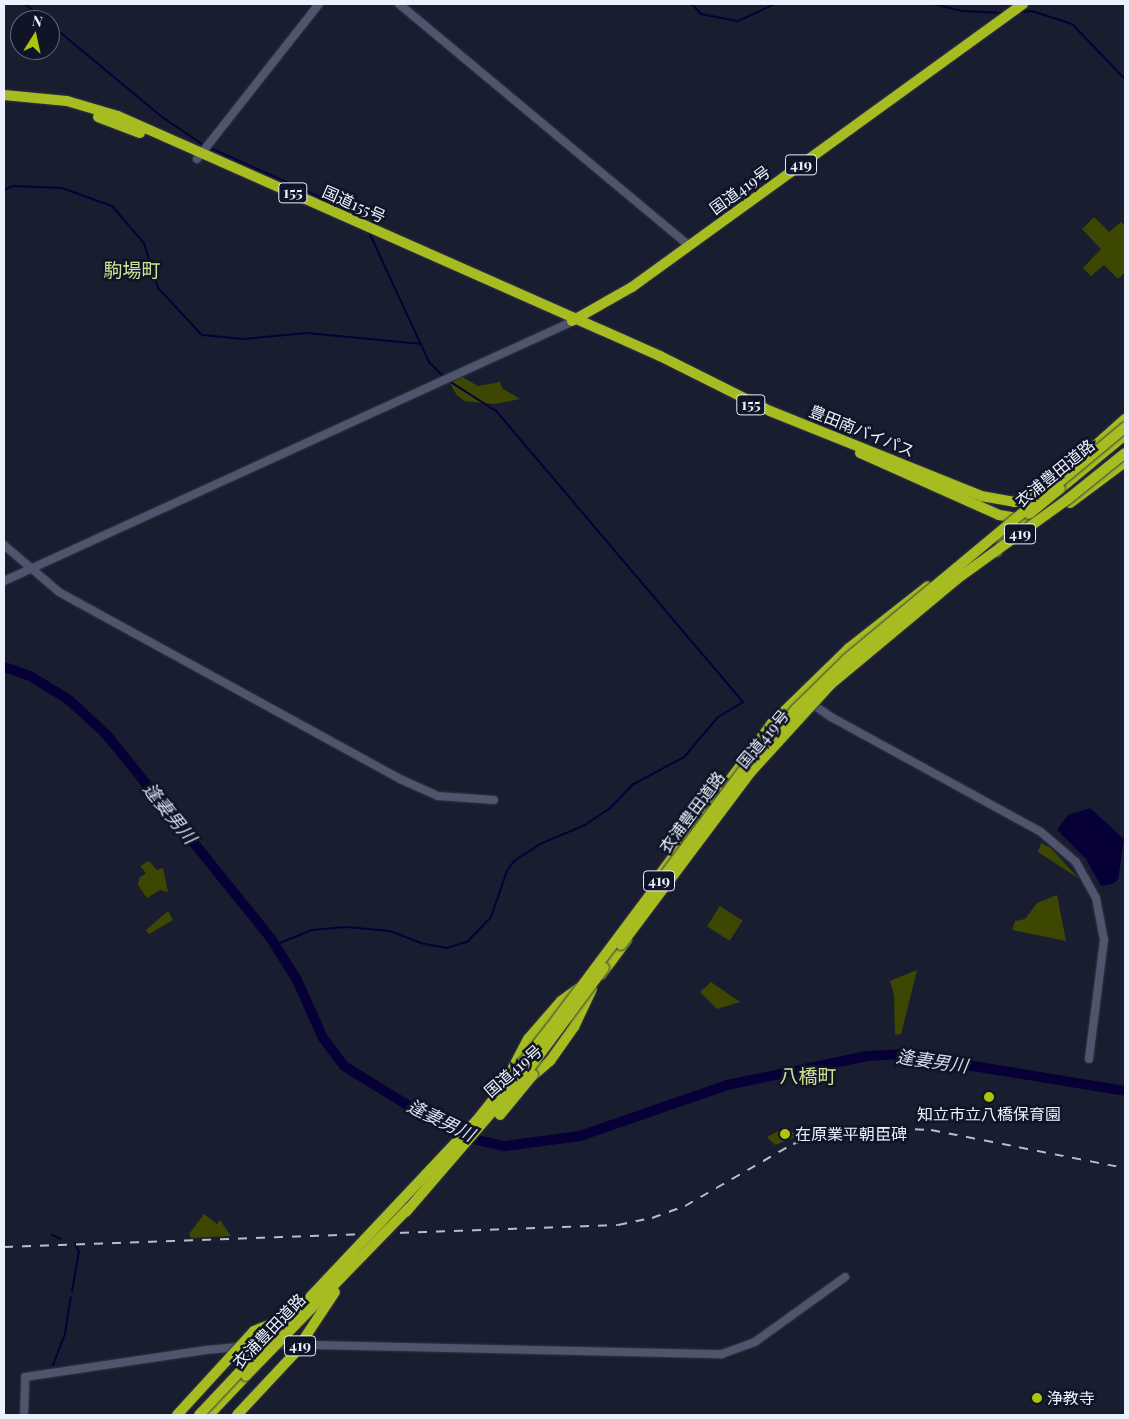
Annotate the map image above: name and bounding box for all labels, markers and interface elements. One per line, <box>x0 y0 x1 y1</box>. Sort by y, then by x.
north arrow <box>10 10 60 60</box>
text: N <box>31 10 44 31</box>
road number: 419 <box>785 152 817 178</box>
street label: 国道419号 <box>706 162 774 218</box>
road number: 155 <box>278 180 308 206</box>
street label: 国道155号 <box>319 182 389 226</box>
district label: 駒場町 <box>104 259 160 281</box>
road number: 155 <box>736 392 766 418</box>
street label: 豊田南バイパス <box>806 401 918 461</box>
street label: 衣浦豊田道路 <box>1012 435 1098 511</box>
road number: 419 <box>1004 522 1036 546</box>
street label: 国道419号 <box>733 706 793 772</box>
street label: 衣浦豊田道路 <box>655 768 729 856</box>
water label: 逢妻男川 <box>139 778 201 848</box>
road number: 419 <box>643 868 675 894</box>
street label: 国道419号 <box>480 1041 546 1101</box>
water label: 逢妻男川 <box>895 1045 969 1077</box>
district label: 八橋町 <box>780 1065 836 1087</box>
marker: 知立市立八橋保育園 <box>983 1091 995 1103</box>
water label: 逢妻男川 <box>404 1095 478 1145</box>
place label: 知立市立八橋保育園 <box>917 1104 1061 1124</box>
place label: 在原業平朝臣碑 <box>795 1124 907 1144</box>
marker: 在原業平朝臣碑 <box>779 1128 791 1140</box>
street label: 衣浦豊田道路 <box>229 1290 309 1372</box>
road number: 419 <box>284 1334 316 1358</box>
place label: 浄教寺 <box>1047 1388 1095 1408</box>
marker: 浄教寺 <box>1031 1392 1043 1404</box>

